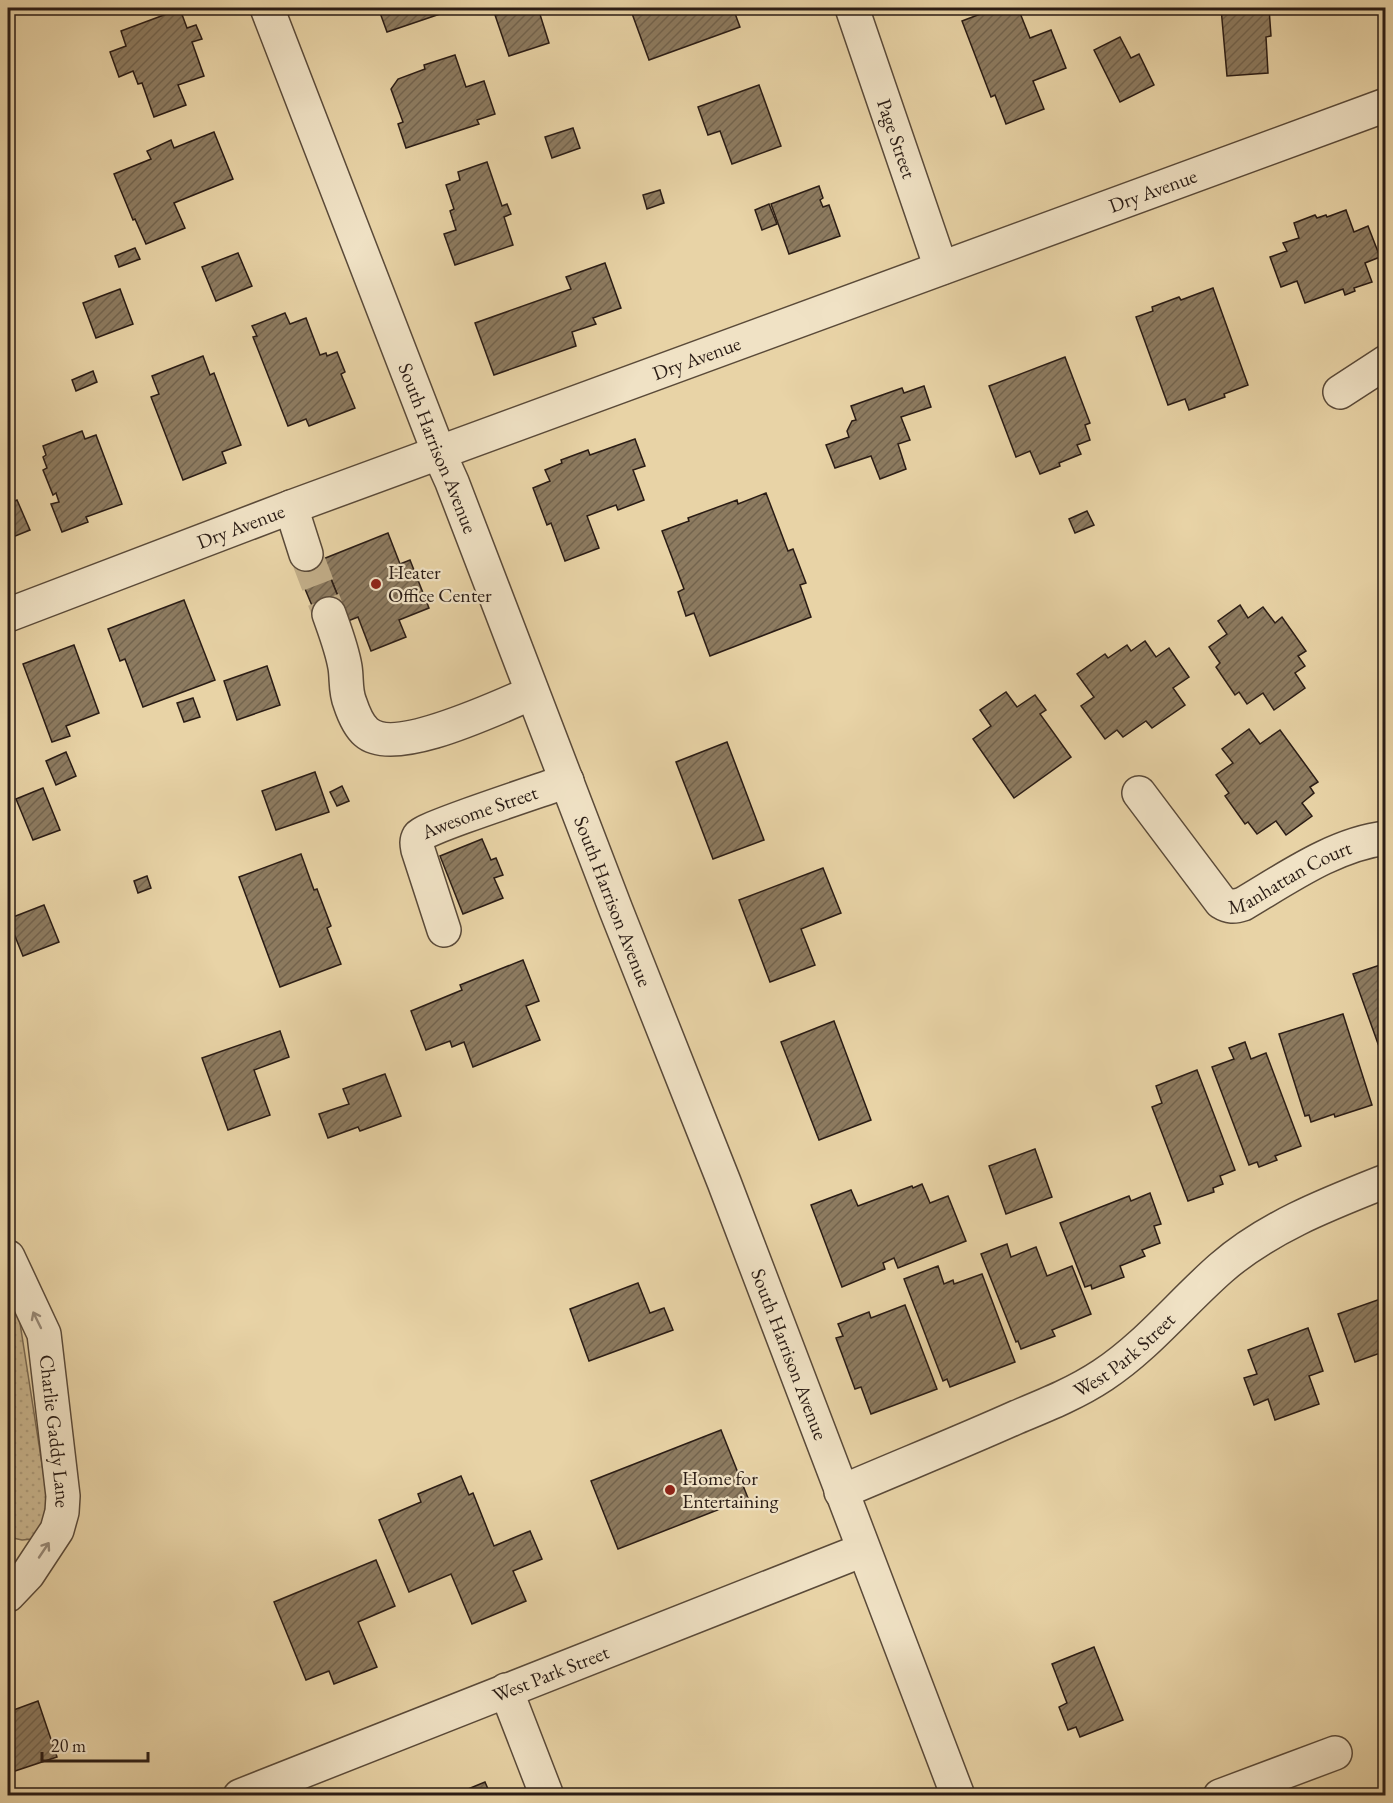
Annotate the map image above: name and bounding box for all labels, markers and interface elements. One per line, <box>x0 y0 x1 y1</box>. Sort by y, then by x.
street label: Page Street <box>871 95 923 182</box>
street label: Dry Avenue <box>1105 162 1201 219</box>
street label: Dry Avenue <box>649 330 744 386</box>
street label: South Harrison Avenue <box>392 359 483 537</box>
street label: Dry Avenue <box>193 498 288 555</box>
place label: Heater Office Center <box>388 559 492 608</box>
marker: Heater Office Center <box>369 577 383 591</box>
street label: Awesome Street <box>416 779 542 845</box>
street label: South Harrison Avenue <box>568 812 658 991</box>
street label: Manhattan Court <box>1226 834 1356 920</box>
street label: South Harrison Avenue <box>745 1265 834 1444</box>
street label: West Park Street <box>1069 1306 1181 1403</box>
one-way arrow <box>31 1311 43 1329</box>
street label: Charlie Gaddy Lane <box>34 1353 76 1509</box>
place label: Home for Entertaining <box>682 1465 779 1514</box>
marker: Home for Entertaining <box>663 1483 677 1497</box>
one-way arrow <box>38 1542 50 1558</box>
street label: West Park Street <box>489 1638 613 1708</box>
scale bar <box>42 1725 148 1763</box>
text: 20 m <box>51 1734 86 1757</box>

